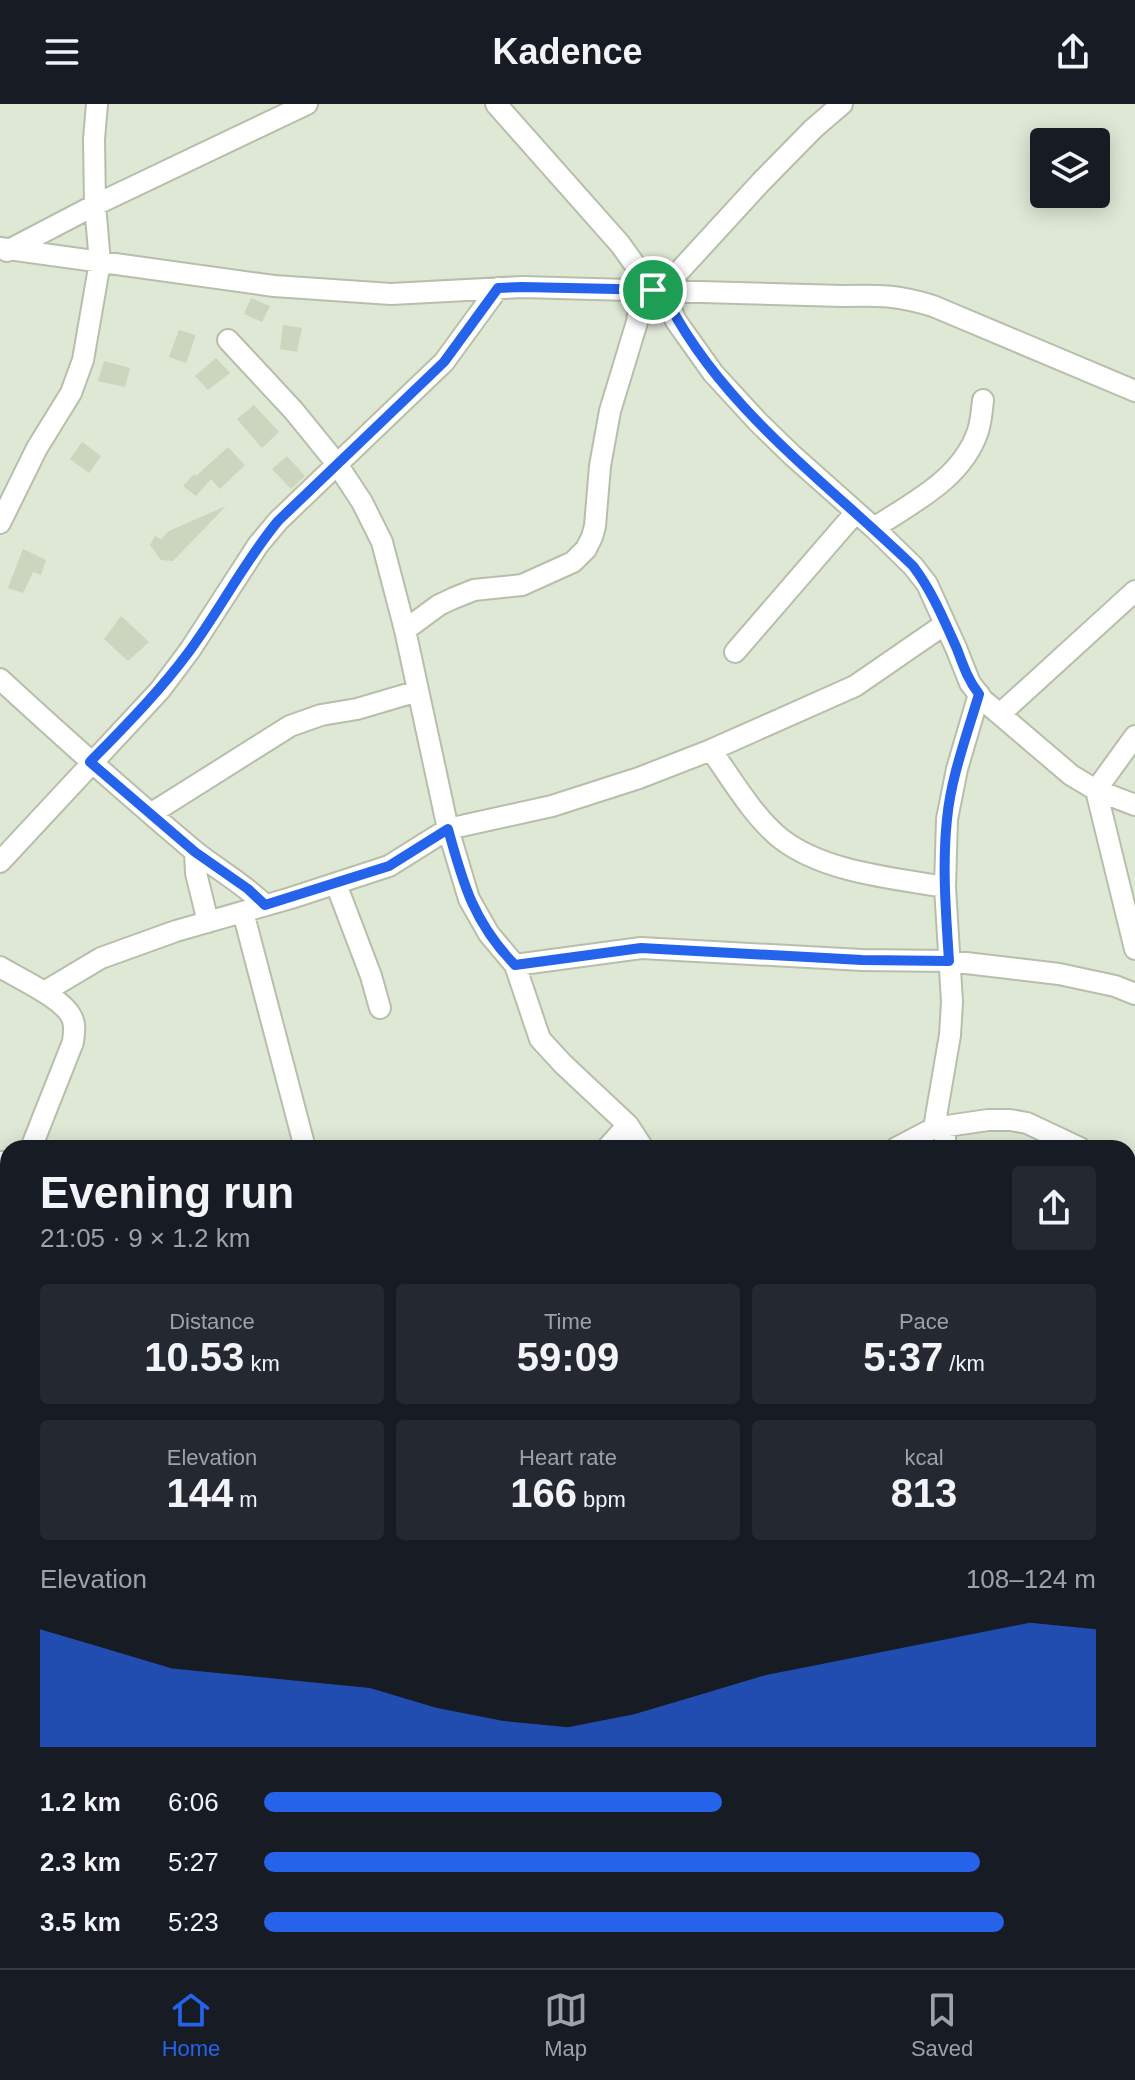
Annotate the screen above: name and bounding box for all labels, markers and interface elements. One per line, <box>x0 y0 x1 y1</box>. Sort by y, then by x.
icon: menu <box>40 30 84 74</box>
icon: share <box>1051 30 1095 74</box>
text: Kadence <box>492 31 643 72</box>
map controls <box>1030 128 1110 208</box>
button: layers <box>1030 128 1110 208</box>
pin <box>619 256 687 324</box>
icon: arrive <box>631 268 675 312</box>
button: share <box>1012 1166 1096 1250</box>
text: Evening run <box>40 1168 294 1217</box>
text: 21:05 · 9 × 1.2 km <box>40 1223 250 1253</box>
text: Distance <box>169 1309 255 1334</box>
text: Time <box>544 1309 592 1334</box>
text: Pace <box>899 1309 949 1334</box>
text: 10.53 <box>144 1335 244 1379</box>
text: 59:09 <box>517 1335 619 1379</box>
text: 5:37 <box>863 1335 943 1379</box>
text: km <box>244 1351 280 1376</box>
text: /km <box>943 1351 985 1376</box>
text: Elevation <box>167 1445 257 1470</box>
text: Heart rate <box>519 1445 617 1470</box>
text: kcal <box>904 1445 944 1470</box>
text: 144 <box>166 1471 233 1515</box>
text: 166 <box>510 1471 577 1515</box>
text: 813 <box>891 1471 957 1515</box>
text: m <box>233 1487 258 1512</box>
text: bpm <box>577 1487 626 1512</box>
text: Elevation <box>40 1564 147 1594</box>
text: 108–124 m <box>966 1564 1096 1594</box>
text: 1.2 km <box>40 1787 121 1817</box>
text: 6:06 <box>168 1787 219 1817</box>
text: 2.3 km <box>40 1847 121 1877</box>
text: 5:27 <box>168 1847 219 1877</box>
text: 3.5 km <box>40 1907 121 1937</box>
text: 5:23 <box>168 1907 219 1937</box>
tab: Home <box>162 1988 220 2062</box>
tab: Map <box>544 1988 588 2062</box>
tab: Saved <box>911 1988 973 2062</box>

